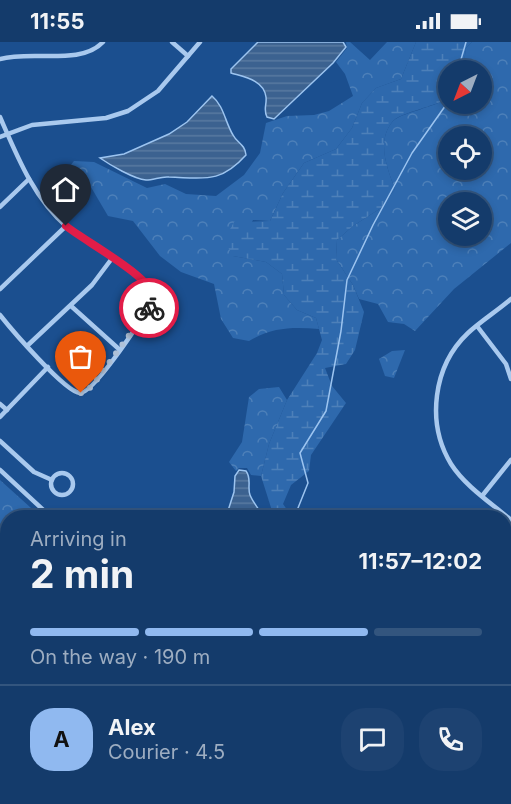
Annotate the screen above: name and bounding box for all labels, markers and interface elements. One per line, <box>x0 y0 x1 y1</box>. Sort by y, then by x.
text: 11:55 <box>30 8 84 34</box>
north arrow <box>438 60 492 114</box>
map controls <box>438 60 492 246</box>
button: locate <box>438 126 492 180</box>
pin <box>40 164 91 226</box>
icon: home <box>49 173 82 206</box>
button: layers <box>438 192 492 246</box>
courier <box>119 278 179 338</box>
icon: bike <box>133 292 166 325</box>
pin <box>55 331 106 393</box>
icon: bag <box>64 340 97 373</box>
text: Arriving in <box>30 527 127 551</box>
text: 11:57–12:02 <box>358 548 482 574</box>
text: 2 min <box>30 550 134 597</box>
text: On the way · 190 m <box>30 645 210 669</box>
button: chat <box>341 708 404 771</box>
button: phone <box>419 708 482 771</box>
text: Alex <box>108 714 156 740</box>
text: A <box>53 726 70 752</box>
text: Courier · 4.5 <box>108 740 225 764</box>

